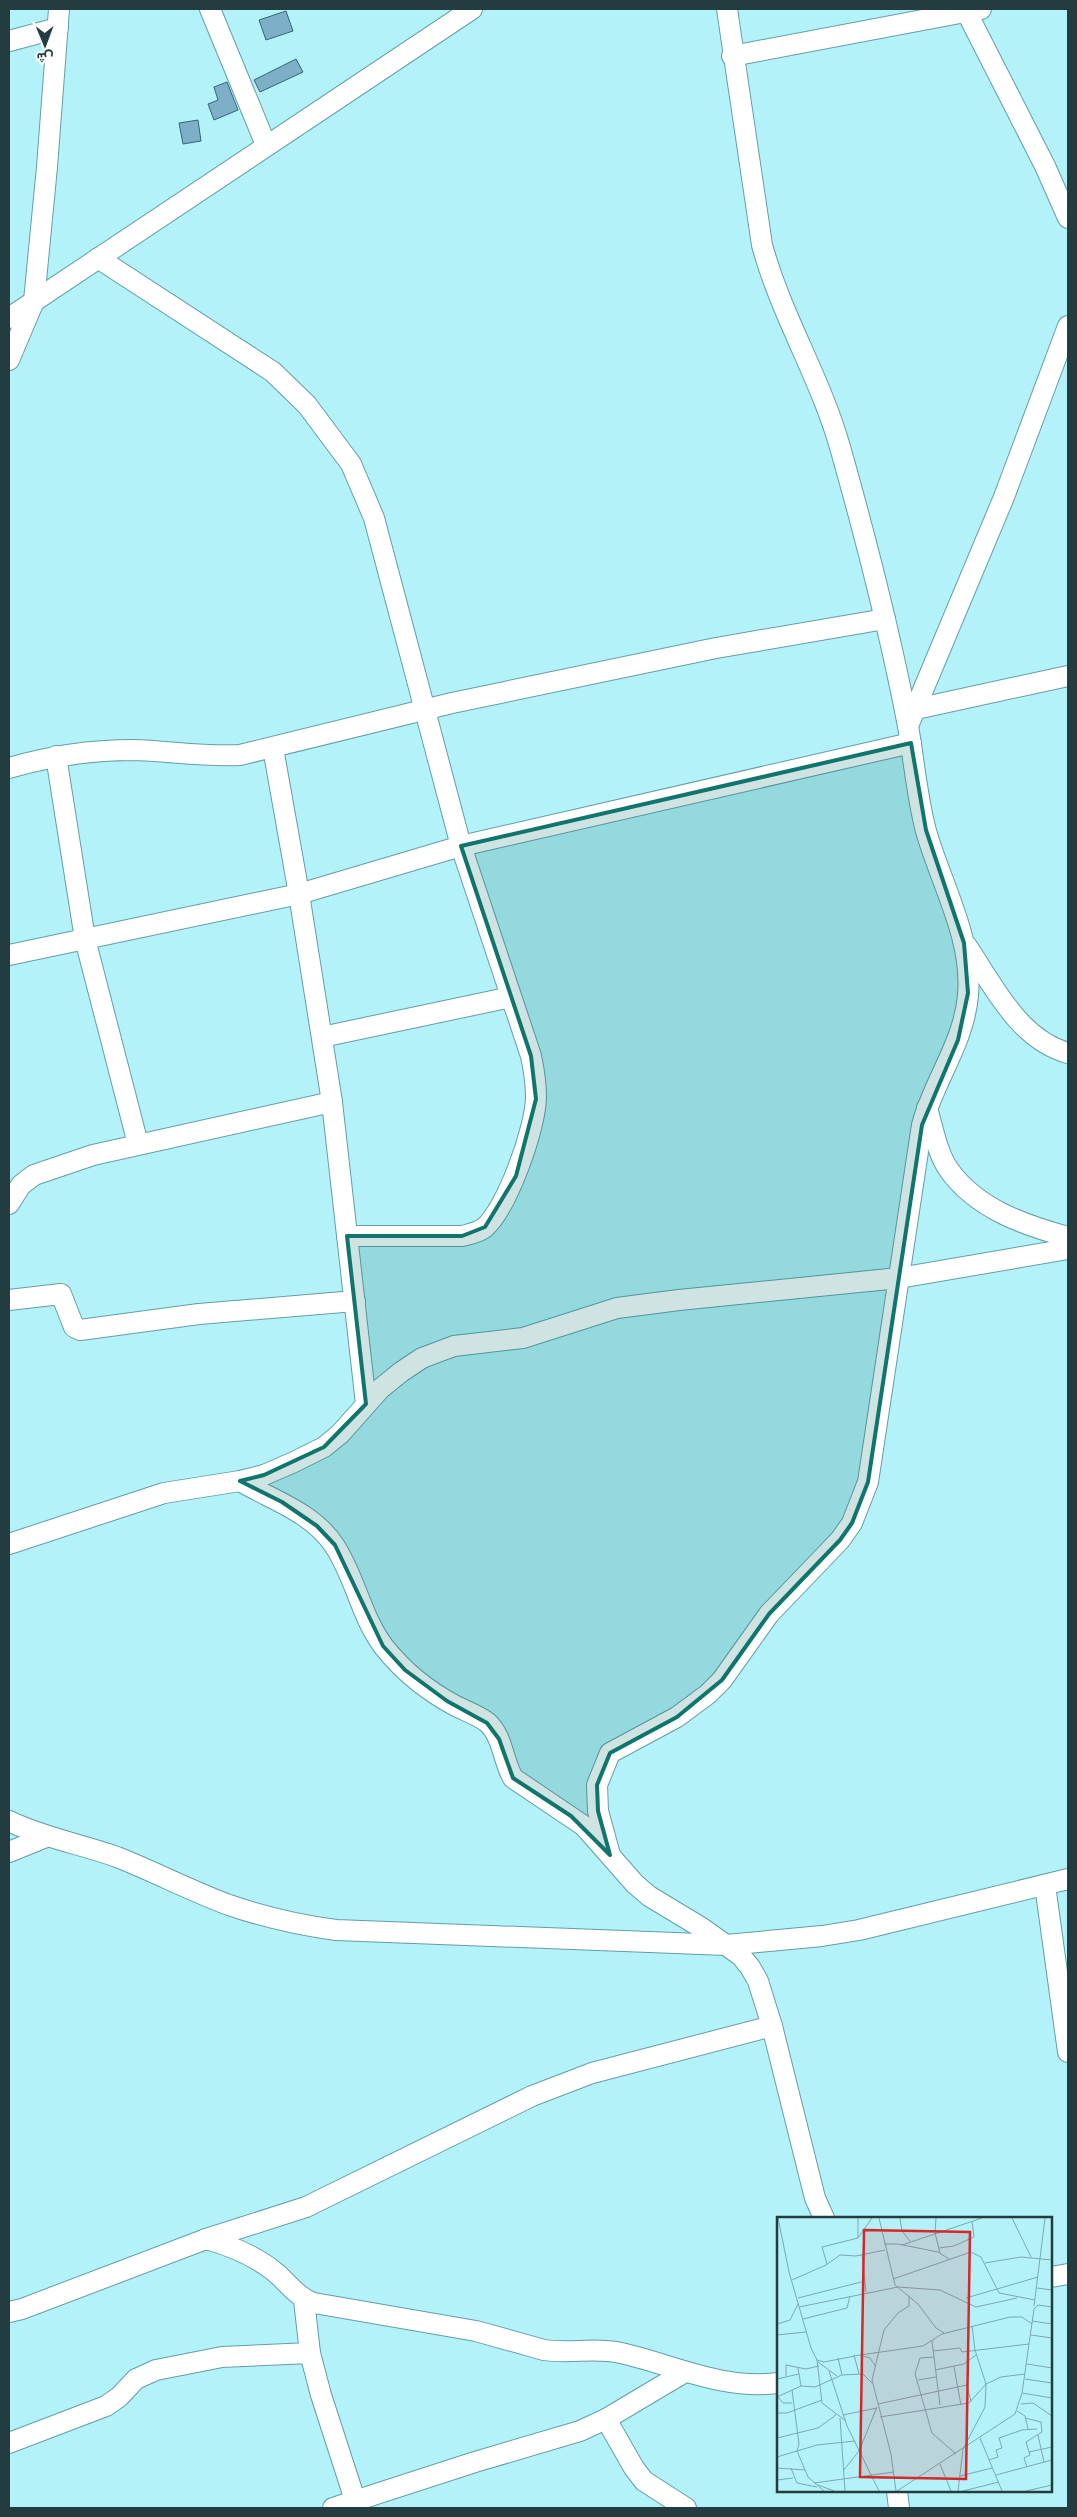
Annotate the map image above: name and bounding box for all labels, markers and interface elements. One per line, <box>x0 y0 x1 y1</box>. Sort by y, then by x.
north arrow <box>20 20 70 70</box>
text: ش <box>36 49 54 66</box>
inset map <box>777 2217 1052 2492</box>

